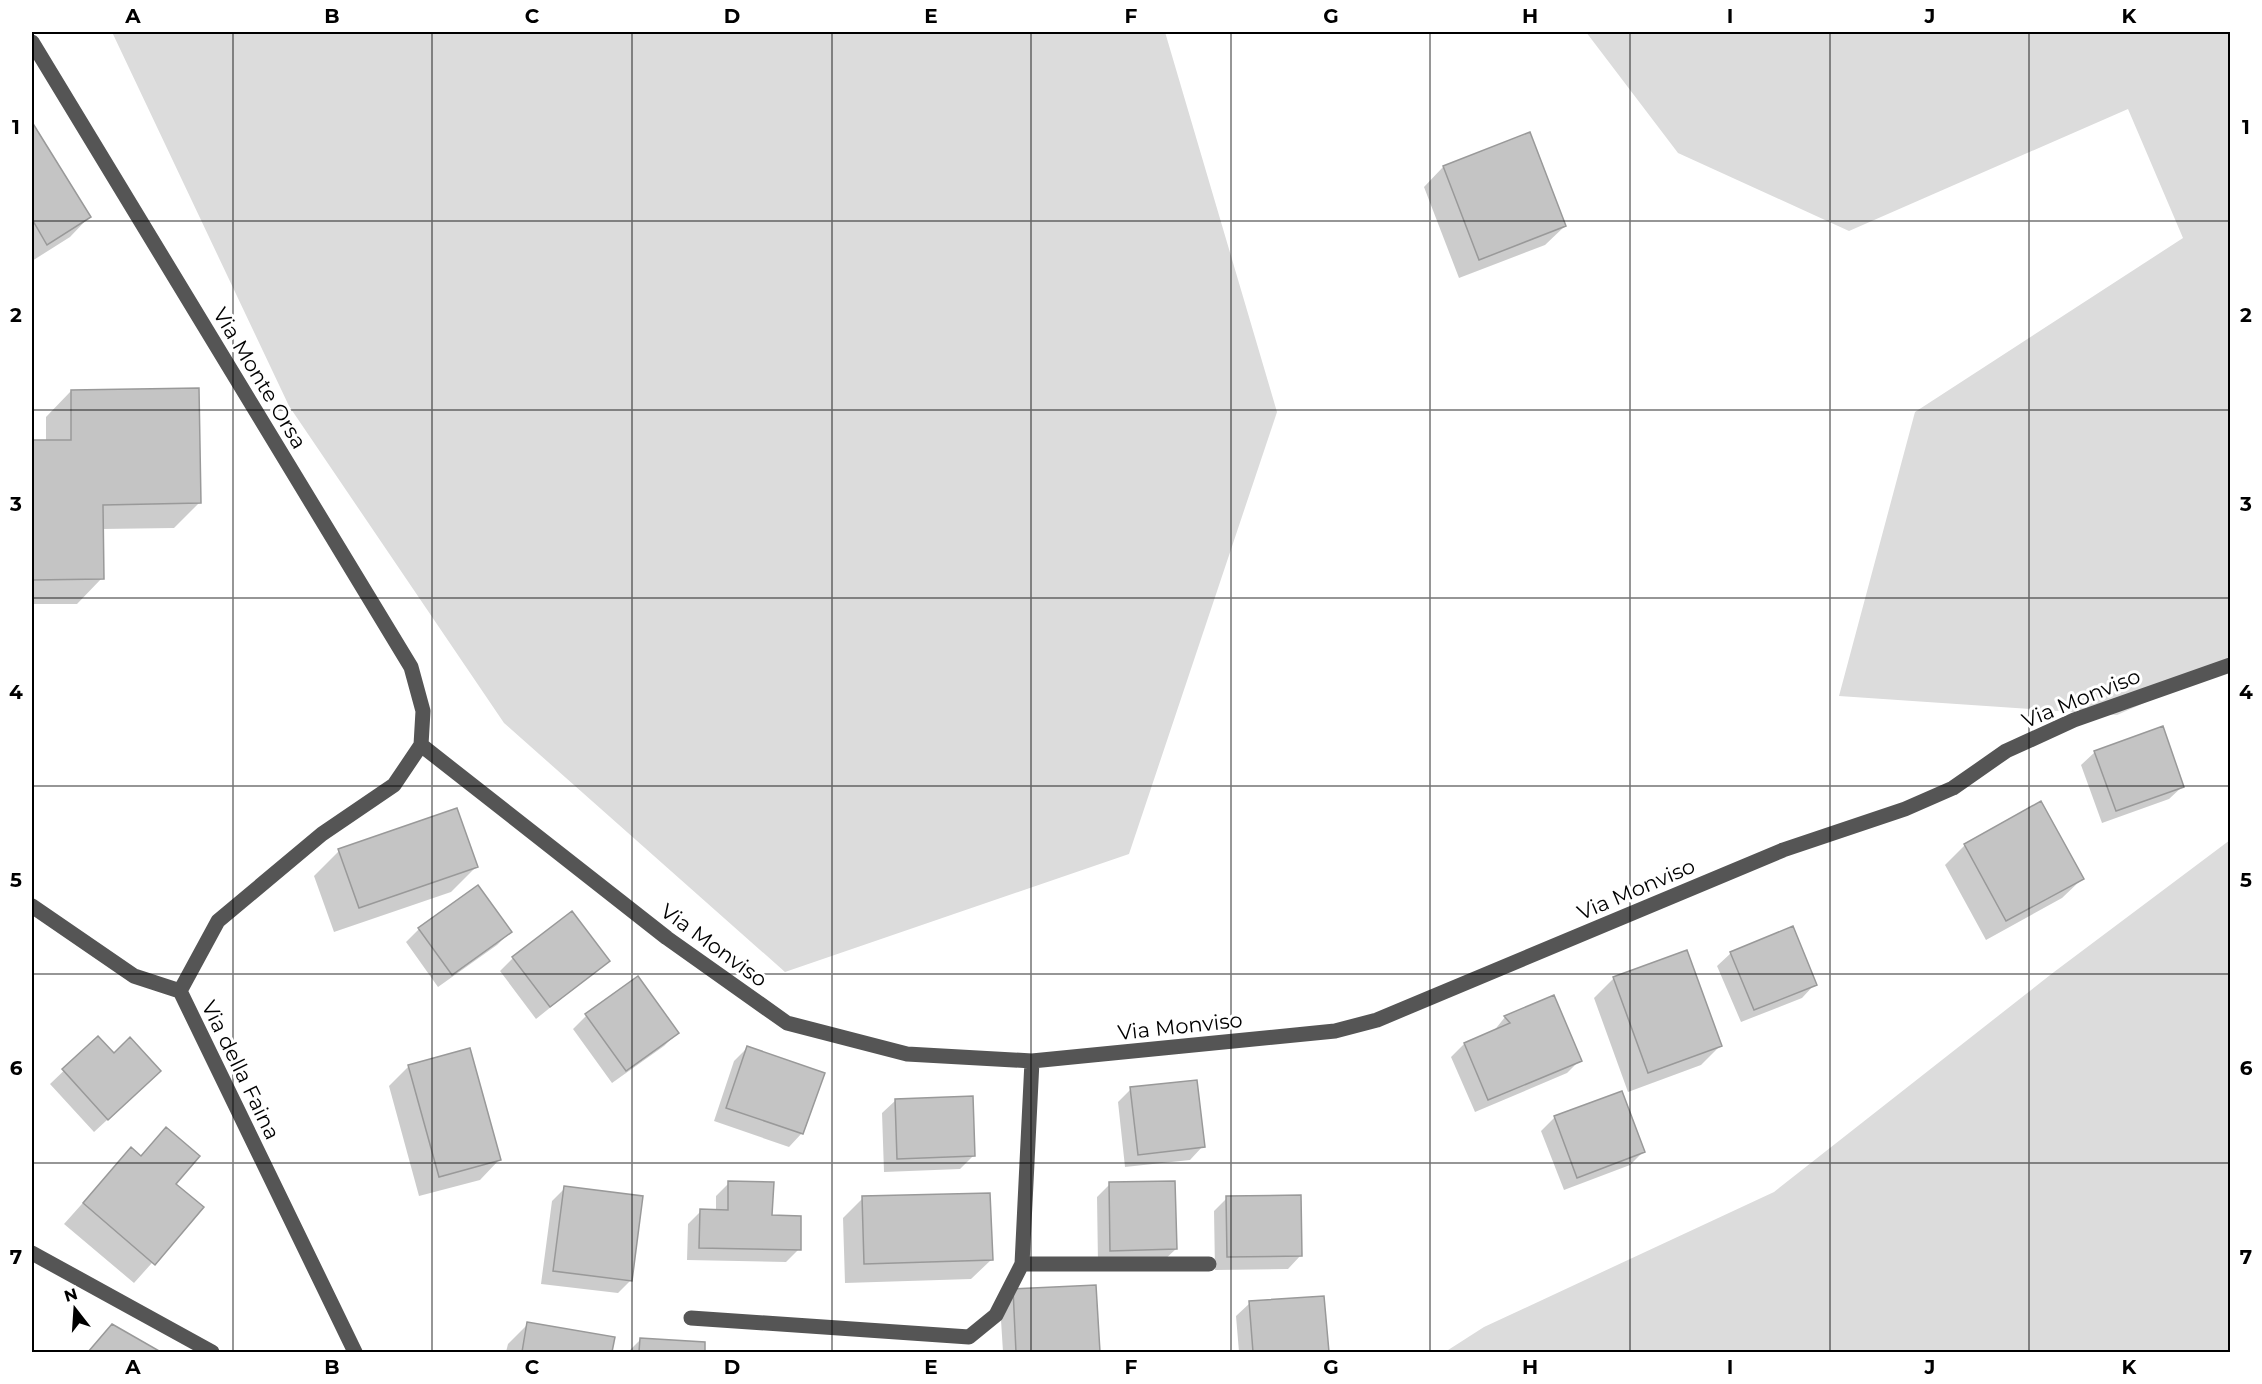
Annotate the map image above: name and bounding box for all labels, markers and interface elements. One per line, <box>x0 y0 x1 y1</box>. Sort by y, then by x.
text: A <box>124 4 141 28</box>
text: B <box>324 4 340 28</box>
text: C <box>525 4 540 28</box>
text: D <box>724 4 740 28</box>
text: E <box>924 4 938 28</box>
text: F <box>1125 4 1138 28</box>
text: G <box>1323 4 1339 28</box>
text: H <box>1522 4 1538 28</box>
text: I <box>1727 4 1733 28</box>
text: J <box>1924 4 1935 28</box>
text: K <box>2122 4 2138 28</box>
text: 1 <box>12 115 20 139</box>
text: 1 <box>2242 115 2250 139</box>
text: 2 <box>10 303 22 327</box>
street label: Via Monte Orsa <box>208 303 312 453</box>
text: 2 <box>2240 303 2252 327</box>
text: 3 <box>9 492 22 516</box>
text: 3 <box>2239 492 2252 516</box>
street label: Via Monviso <box>2018 663 2144 733</box>
text: 4 <box>9 680 23 704</box>
text: 4 <box>2239 680 2253 704</box>
street label: Via Monviso <box>1573 853 1699 925</box>
text: 5 <box>10 868 22 892</box>
text: 5 <box>2240 868 2252 892</box>
street label: Via Monviso <box>656 898 772 992</box>
street label: Via della Faina <box>197 996 285 1144</box>
street label: Via Monviso <box>1116 1007 1244 1045</box>
text: 6 <box>10 1056 23 1080</box>
text: 6 <box>2240 1056 2253 1080</box>
text: 7 <box>10 1245 22 1269</box>
text: 7 <box>2240 1245 2252 1269</box>
north arrow <box>45 1279 105 1339</box>
text: N <box>62 1284 80 1306</box>
text: A <box>124 1355 141 1379</box>
text: B <box>324 1355 340 1379</box>
text: C <box>525 1355 540 1379</box>
text: D <box>724 1355 740 1379</box>
text: E <box>924 1355 938 1379</box>
text: F <box>1125 1355 1138 1379</box>
text: G <box>1323 1355 1339 1379</box>
text: H <box>1522 1355 1538 1379</box>
text: I <box>1727 1355 1733 1379</box>
text: J <box>1924 1355 1935 1379</box>
text: K <box>2122 1355 2138 1379</box>

